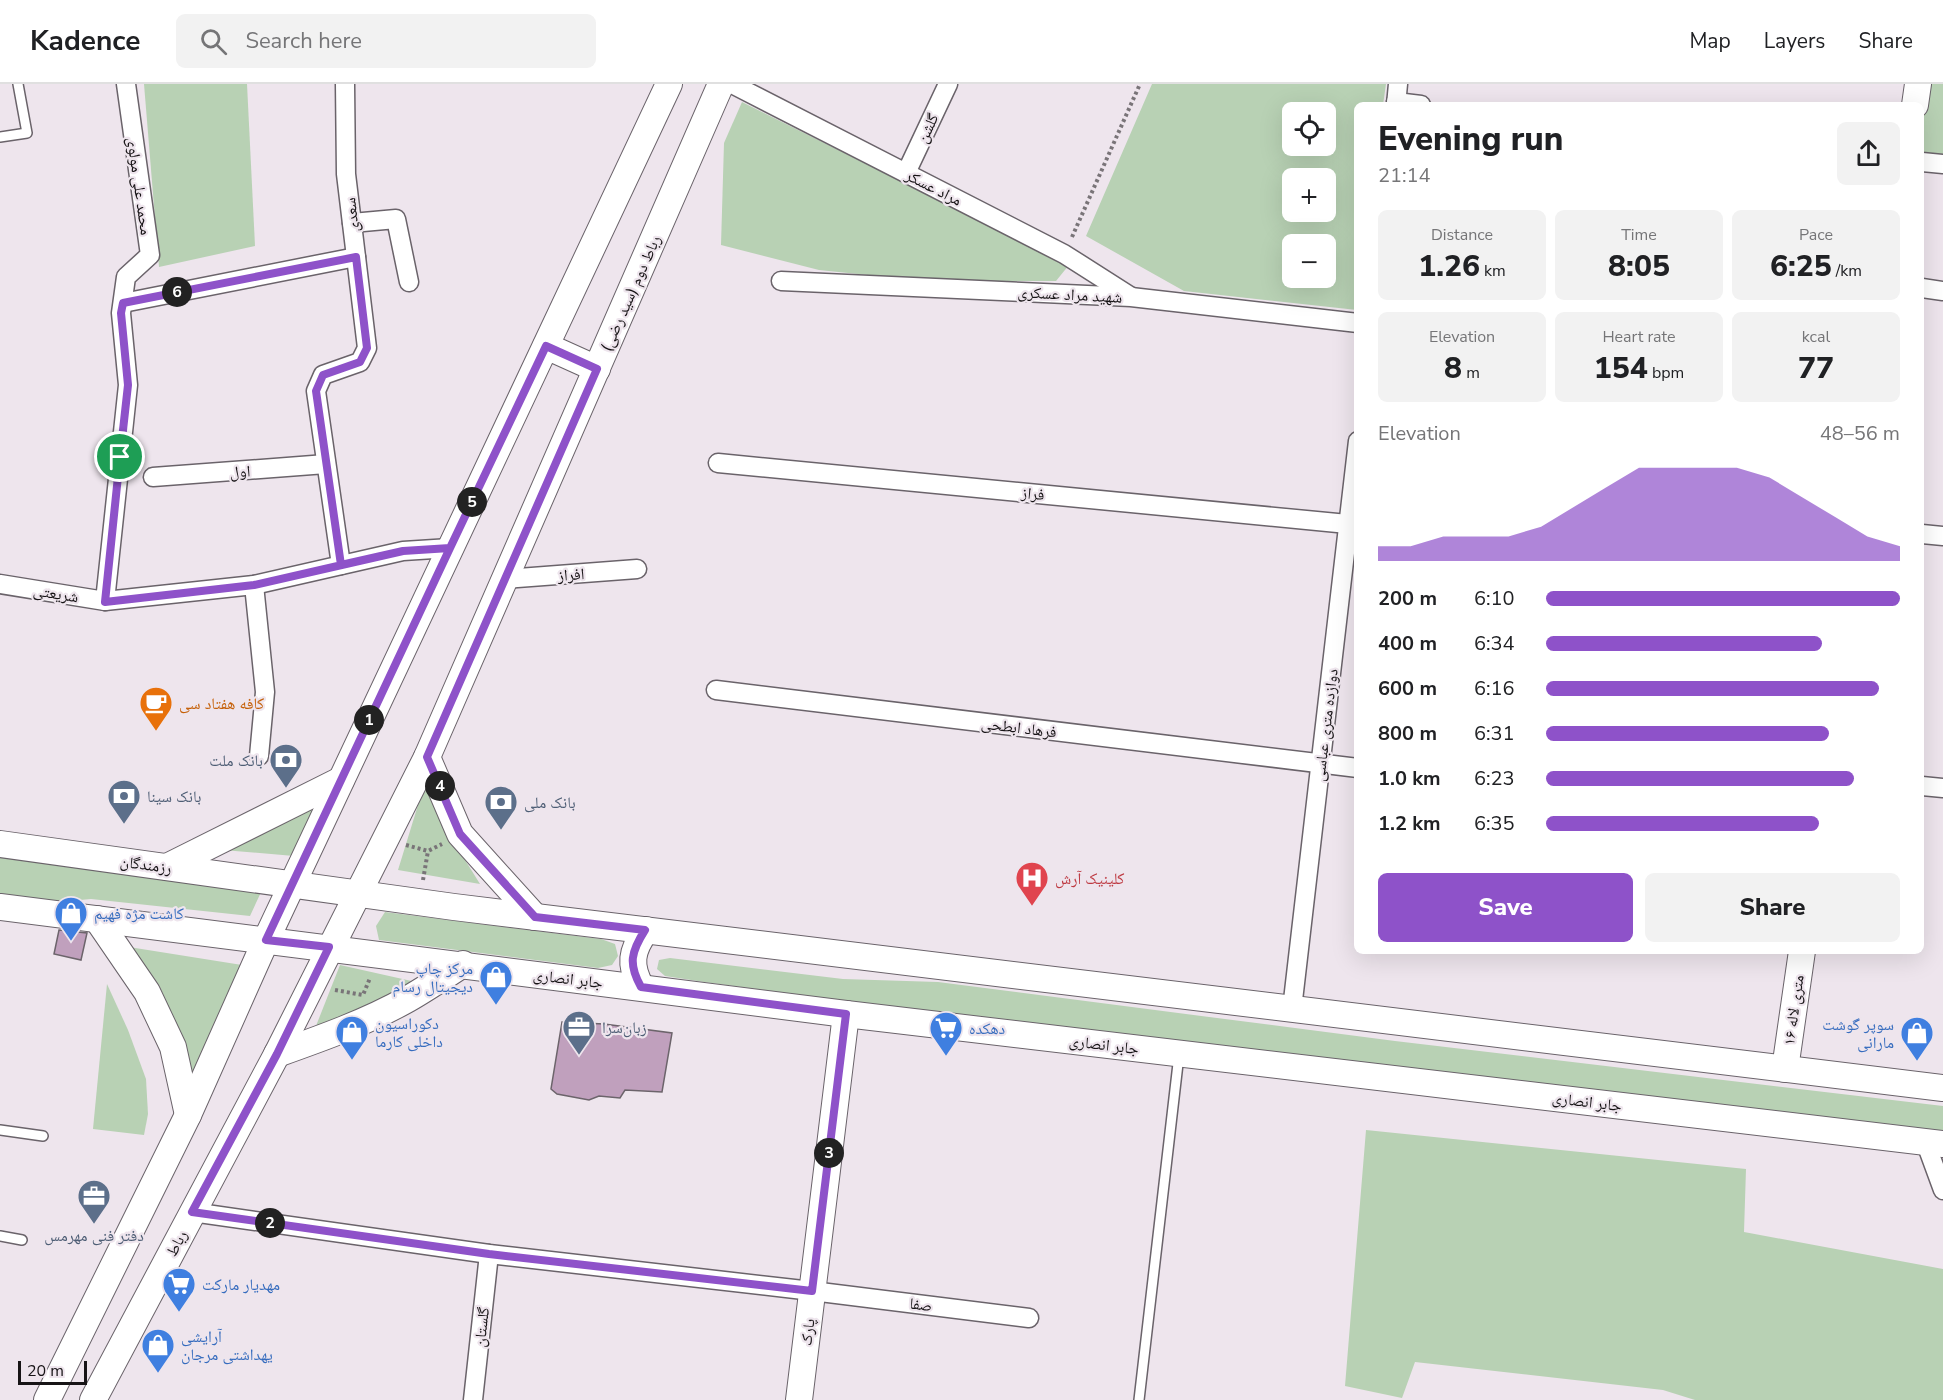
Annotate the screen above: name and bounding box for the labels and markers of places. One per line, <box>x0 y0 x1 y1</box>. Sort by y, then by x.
pin: 6 <box>162 277 192 307</box>
pin <box>94 431 145 482</box>
pin: 5 <box>457 487 487 517</box>
cafe icon: کافه هفتاد سی <box>138 685 174 732</box>
place label: کافه هفتاد سی <box>179 693 264 715</box>
pin: 1 <box>354 705 384 735</box>
bank icon: بانک ملت <box>268 742 304 789</box>
place label: بانک ملت <box>209 750 263 772</box>
pin: 4 <box>425 771 455 801</box>
bank icon: بانک سینا <box>106 778 142 825</box>
bank icon: بانک ملی <box>483 784 519 831</box>
place label: بانک سینا <box>147 786 201 808</box>
place label: بانک ملی <box>524 792 576 814</box>
hospital icon: کلینیک آرش <box>1014 860 1050 907</box>
place label: کلینیک آرش <box>1055 868 1125 890</box>
shop icon: کاشت مژه فهیم <box>53 895 89 942</box>
place label: کاشت مژه فهیم <box>94 903 184 925</box>
place label: مرکز چاپ دیجیتال رسام <box>392 958 473 998</box>
shop icon: مرکز چاپ دیجیتال رسام <box>478 959 514 1006</box>
office icon: زبان‌سرا <box>561 1009 597 1056</box>
supermarket icon: دهکده <box>928 1010 964 1057</box>
place label: دکوراسیون داخلی کارما <box>375 1013 443 1053</box>
shop icon: دکوراسیون داخلی کارما <box>334 1014 370 1061</box>
place label: سوپر گوشت مارانی <box>1822 1014 1894 1054</box>
shop icon: سوپر گوشت مارانی <box>1899 1015 1935 1062</box>
place label: زبان‌سرا <box>602 1017 647 1039</box>
place label: دهکده <box>969 1018 1005 1040</box>
pin: 3 <box>814 1138 844 1168</box>
office icon: دفتر فنی مهرمس <box>76 1178 112 1225</box>
pin: 2 <box>255 1208 285 1238</box>
place label: دفتر فنی مهرمس <box>44 1225 144 1247</box>
supermarket icon: مهدیار مارکت <box>161 1266 197 1313</box>
place label: مهدیار مارکت <box>202 1274 280 1296</box>
place label: آرایشی یهداشتی مرجان <box>181 1326 273 1366</box>
shop icon: آرایشی یهداشتی مرجان <box>140 1327 176 1374</box>

